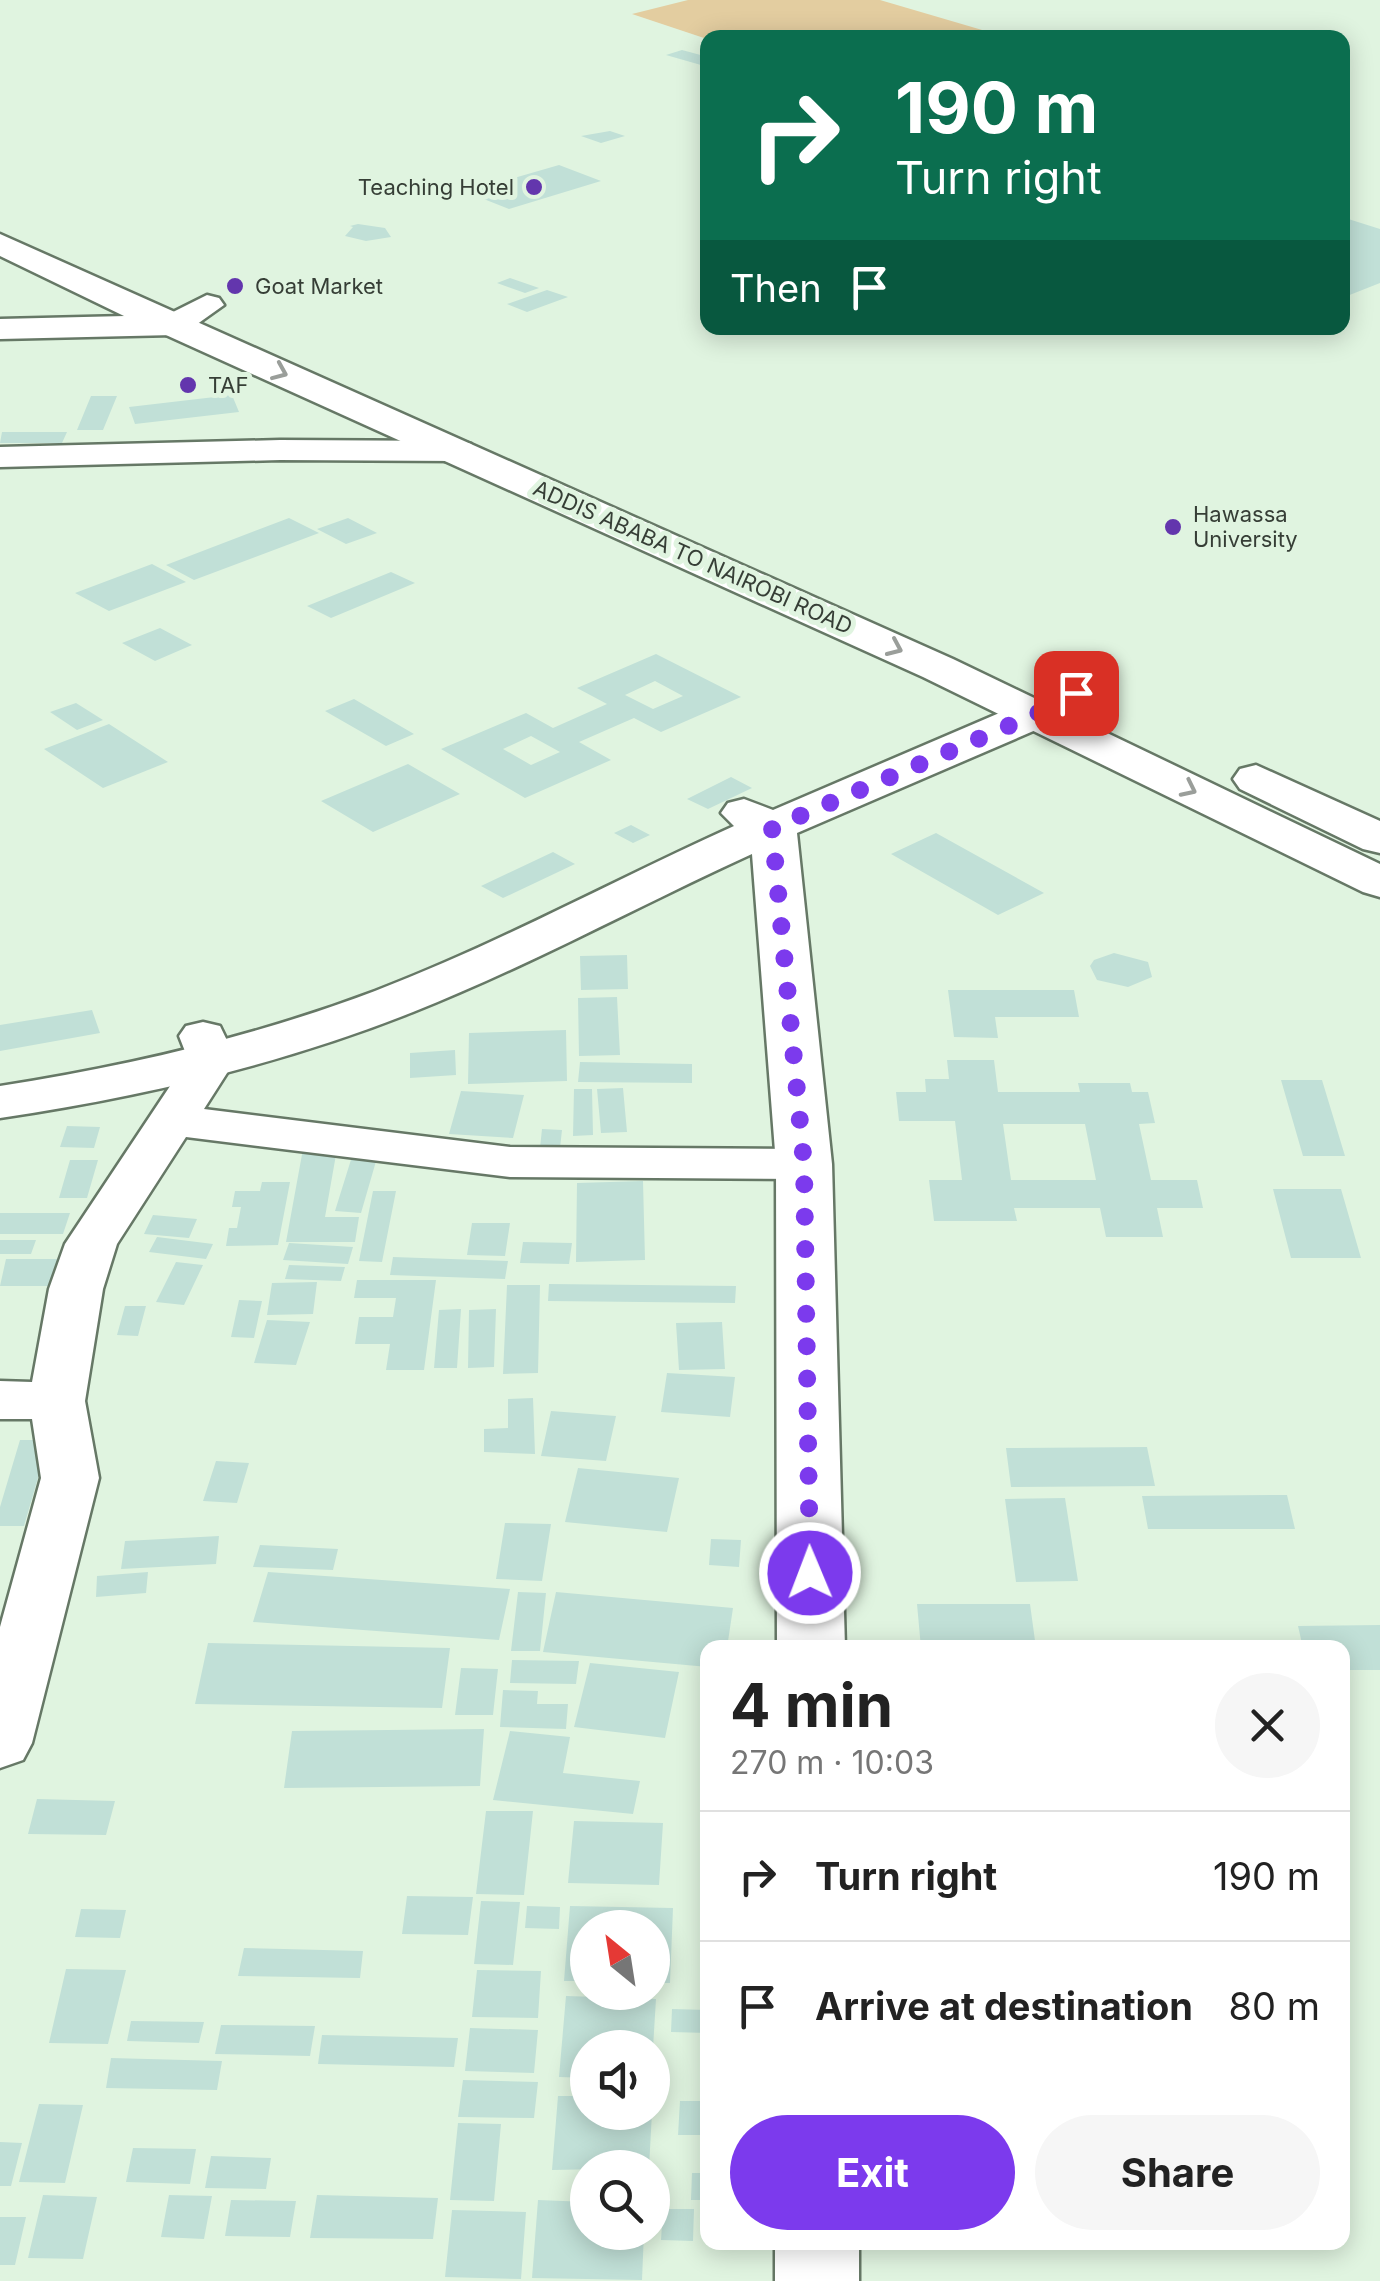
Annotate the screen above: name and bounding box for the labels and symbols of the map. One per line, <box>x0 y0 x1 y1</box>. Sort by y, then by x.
place label: Teaching Hotel <box>358 174 514 200</box>
marker: Teaching Hotel <box>523 176 545 198</box>
place label: Goat Market <box>255 273 383 299</box>
marker: Goat Market <box>224 275 246 297</box>
one-way arrow <box>270 360 288 380</box>
place label: TAF <box>208 372 249 398</box>
marker: TAF <box>177 374 199 396</box>
street label: ADDIS ABABA TO NAIROBI ROAD <box>529 475 857 639</box>
place label: Hawassa University <box>1193 501 1298 552</box>
marker: Hawassa University <box>1162 516 1184 538</box>
one-way arrow <box>885 636 903 656</box>
pin <box>1034 651 1119 736</box>
one-way arrow <box>1178 776 1196 796</box>
position arrow <box>758 1521 862 1625</box>
north arrow <box>570 1910 670 2010</box>

